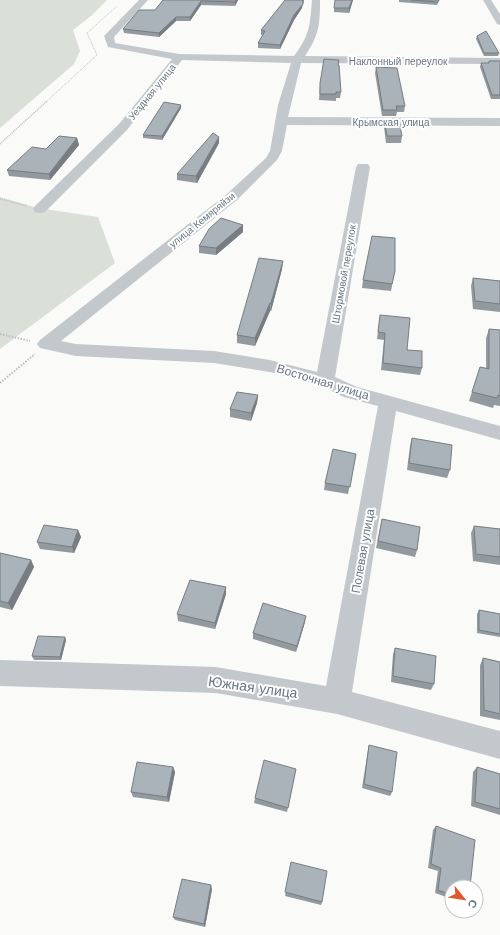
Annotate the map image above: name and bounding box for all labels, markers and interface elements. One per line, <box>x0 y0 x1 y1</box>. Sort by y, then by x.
street label: Наклонный переулок <box>349 56 448 67</box>
street label: Уездная улица <box>126 62 178 122</box>
street label: Крымская улица <box>353 117 430 128</box>
street label: улица Кемяряйзи <box>167 190 237 250</box>
street label: Штормовой переулок <box>330 223 358 324</box>
street label: Восточная улица <box>275 361 371 403</box>
street label: Полевая улица <box>349 508 377 594</box>
street label: Южная улица <box>207 673 299 701</box>
north arrow <box>444 879 484 919</box>
text: С <box>465 897 480 910</box>

